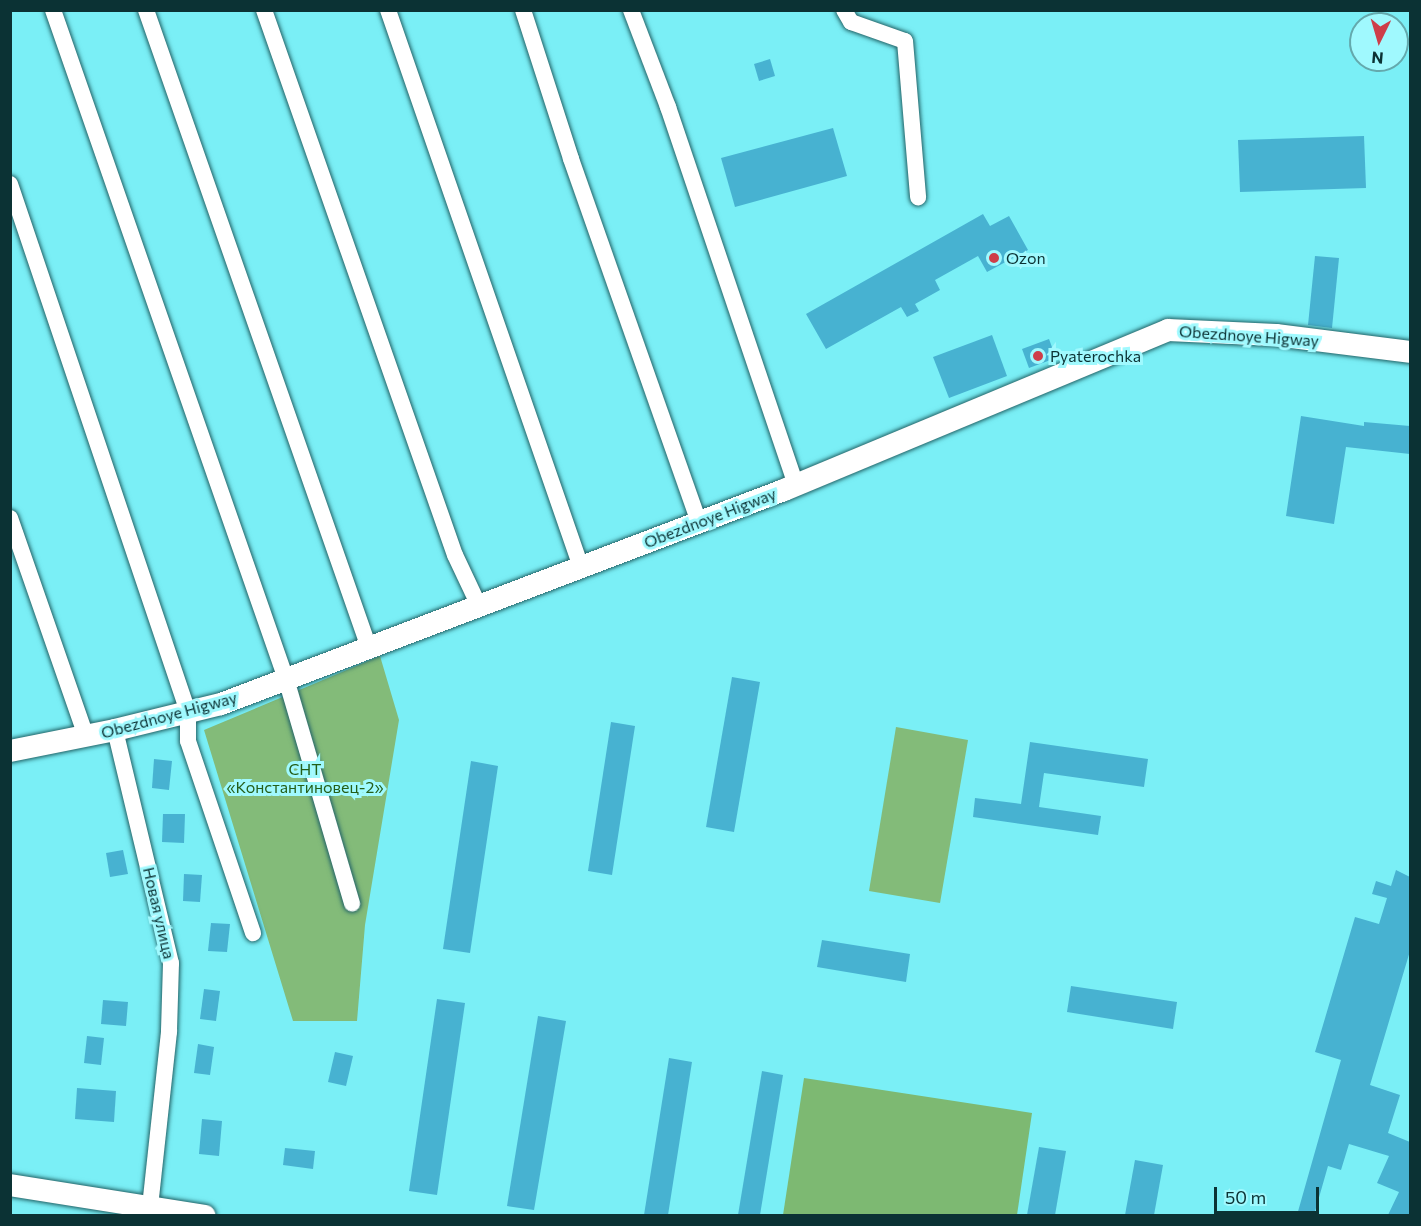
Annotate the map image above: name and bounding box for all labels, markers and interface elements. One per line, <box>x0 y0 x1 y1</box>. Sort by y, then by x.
north arrow <box>1349 12 1409 72</box>
text: N <box>1371 48 1384 68</box>
place label: Ozon <box>1006 248 1046 268</box>
marker: Ozon <box>987 251 1001 265</box>
street label: Obezdnoye Higway <box>1178 322 1320 350</box>
place label: Pyaterochka <box>1050 346 1141 366</box>
marker: Pyaterochka <box>1031 349 1045 363</box>
street label: Obezdnoye Higway <box>641 484 779 552</box>
street label: Obezdnoye Higway <box>99 688 239 742</box>
park label: СНТ «Константиновец-2» <box>226 759 384 797</box>
street label: Новая улица <box>139 865 179 961</box>
scale bar <box>1217 1175 1322 1213</box>
text: 50 m <box>1225 1186 1266 1208</box>

